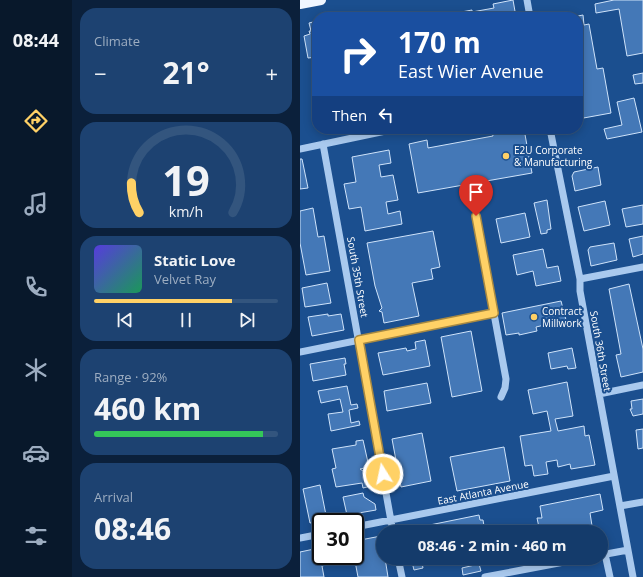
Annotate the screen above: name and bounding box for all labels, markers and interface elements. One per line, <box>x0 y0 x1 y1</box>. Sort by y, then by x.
text: 170 m <box>398 23 481 61</box>
text: 08:44 <box>13 28 59 52</box>
icon: right <box>332 28 384 80</box>
text: Climate <box>94 32 140 50</box>
text: 21° <box>162 52 210 93</box>
text: − <box>94 58 107 88</box>
text: + <box>265 58 278 88</box>
text: East Wier Avenue <box>398 59 544 83</box>
icon: left <box>375 104 397 126</box>
text: Then <box>332 105 367 125</box>
icon: directions <box>22 107 50 135</box>
place label: E2U Corporate & Manufacturing <box>514 143 593 169</box>
text: 19 <box>162 151 210 207</box>
marker: E2U Corporate & Manufacturing <box>501 151 511 161</box>
pin <box>459 175 493 216</box>
icon: arrive <box>465 181 487 203</box>
icon: music <box>22 190 50 218</box>
text: km/h <box>169 201 203 220</box>
street label: South 35th Street <box>344 236 372 319</box>
text: Static Love <box>154 250 236 270</box>
text: Velvet Ray <box>154 270 216 288</box>
icon: phone <box>22 273 50 301</box>
place label: Contract Millwork <box>542 304 582 330</box>
icon: previous <box>114 309 136 331</box>
icon: pause <box>175 309 197 331</box>
icon: next <box>236 309 258 331</box>
street label: South 36th Street <box>587 310 615 393</box>
marker: Contract Millwork <box>529 312 539 322</box>
icon: climate <box>22 356 50 384</box>
text: Range · 92% <box>94 368 167 386</box>
text: 460 km <box>94 388 201 429</box>
icon: car <box>22 439 50 467</box>
position arrow <box>362 453 404 495</box>
street label: East Atlanta Avenue <box>436 476 530 508</box>
text: Arrival <box>94 488 133 506</box>
text: 08:46 <box>94 508 171 549</box>
speed limit sign: 30 <box>312 513 364 565</box>
icon: filters <box>22 522 50 550</box>
text: 08:46 · 2 min · 460 m <box>418 535 566 555</box>

